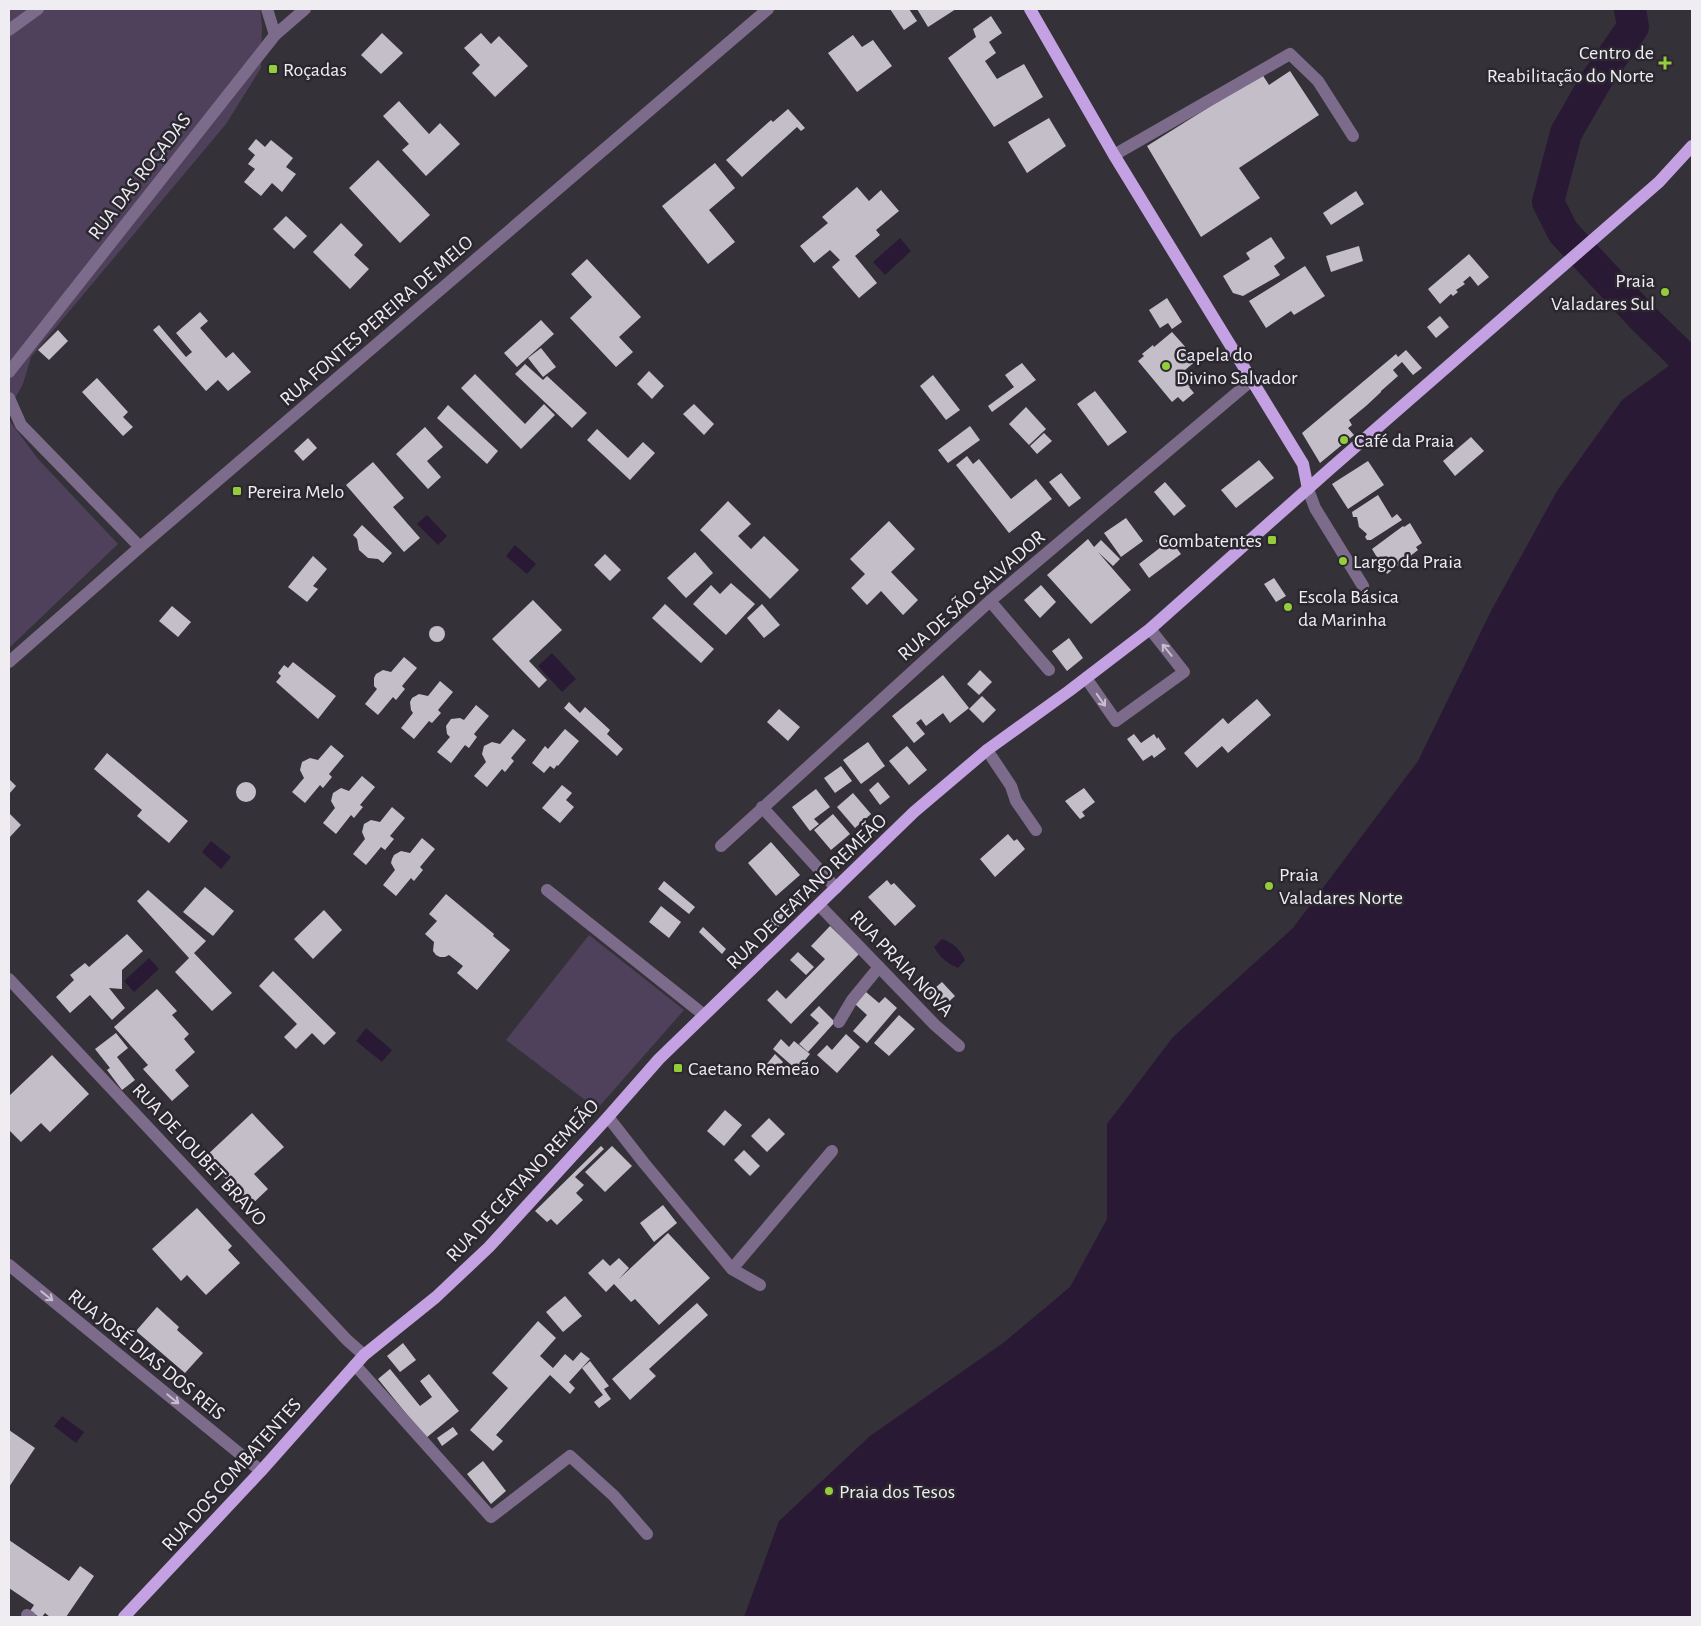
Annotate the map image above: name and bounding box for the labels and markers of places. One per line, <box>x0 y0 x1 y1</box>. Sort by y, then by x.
place label: Centro de Reabilitação do Norte <box>1487 43 1654 86</box>
marker: Centro de Reabilitação do Norte <box>1658 56 1672 70</box>
place label: Roçadas <box>283 60 347 80</box>
marker: Roçadas <box>267 63 279 75</box>
place label: Praia Valadares Sul <box>1551 271 1655 314</box>
marker: Praia Valadares Sul <box>1659 286 1671 298</box>
place label: Capela do Divino Salvador <box>1176 345 1298 388</box>
marker: Capela do Divino Salvador <box>1160 360 1172 372</box>
place label: Café da Praia <box>1354 431 1454 451</box>
marker: Café da Praia <box>1338 434 1350 446</box>
place label: Pereira Melo <box>247 482 344 502</box>
marker: Pereira Melo <box>231 485 243 497</box>
place label: Combatentes <box>1159 531 1262 551</box>
marker: Combatentes <box>1266 534 1278 546</box>
place label: Largo da Praia <box>1353 552 1462 572</box>
marker: Largo da Praia <box>1337 555 1349 567</box>
place label: Escola Básica da Marinha <box>1298 587 1399 630</box>
marker: Escola Básica da Marinha <box>1282 601 1294 613</box>
place label: Praia Valadares Norte <box>1279 865 1403 908</box>
marker: Praia Valadares Norte <box>1263 880 1275 892</box>
place label: Caetano Remeão <box>688 1059 820 1079</box>
marker: Caetano Remeão <box>672 1062 684 1074</box>
place label: Praia dos Tesos <box>839 1482 955 1502</box>
marker: Praia dos Tesos <box>823 1485 835 1497</box>

